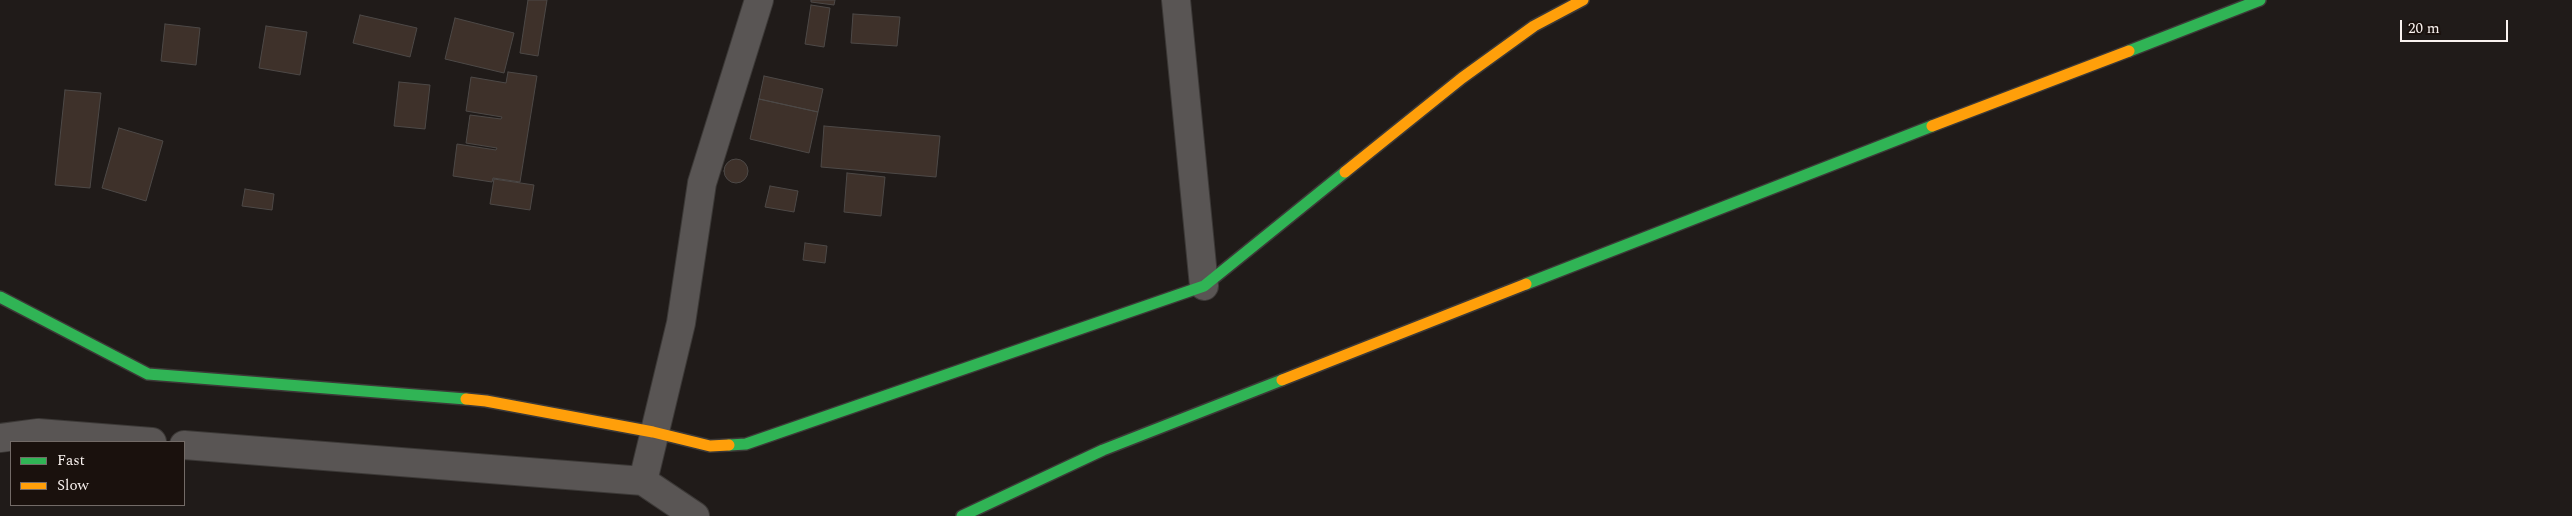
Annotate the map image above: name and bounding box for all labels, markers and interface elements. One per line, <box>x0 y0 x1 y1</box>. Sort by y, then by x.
scale bar <box>2402 10 2510 42</box>
text: 20 m <box>2408 17 2440 40</box>
legend <box>10 441 185 506</box>
text: Fast <box>57 449 85 472</box>
text: Slow <box>57 474 89 497</box>

